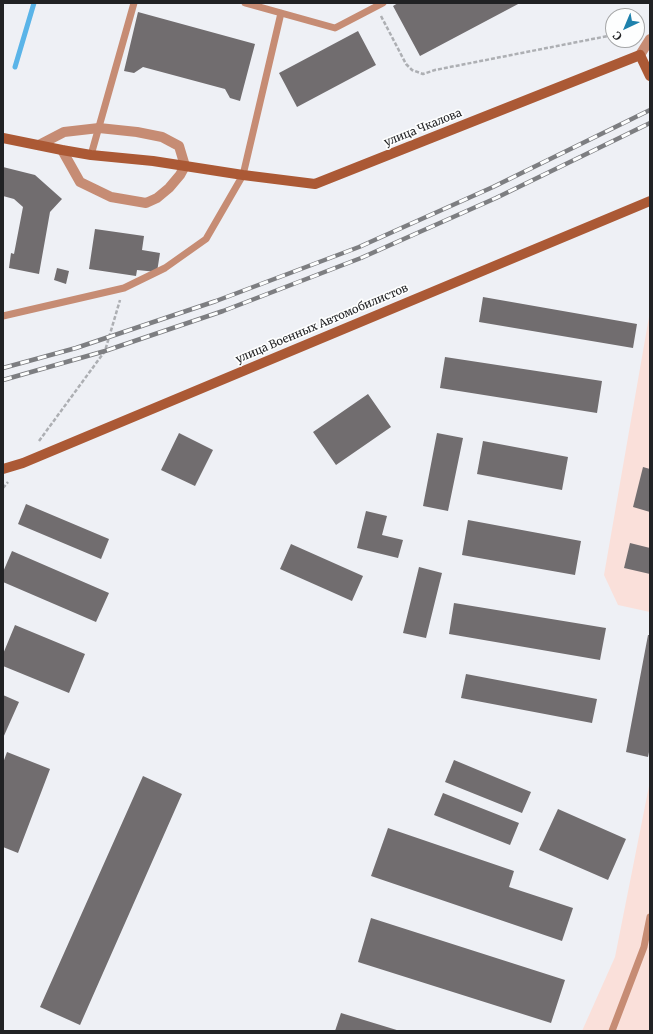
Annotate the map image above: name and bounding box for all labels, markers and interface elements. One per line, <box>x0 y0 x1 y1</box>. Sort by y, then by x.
north arrow <box>605 8 645 48</box>
text: С <box>610 28 625 43</box>
street label: улица Чкалова <box>382 106 464 150</box>
street label: улица Военных Автомобилистов <box>234 282 410 366</box>

